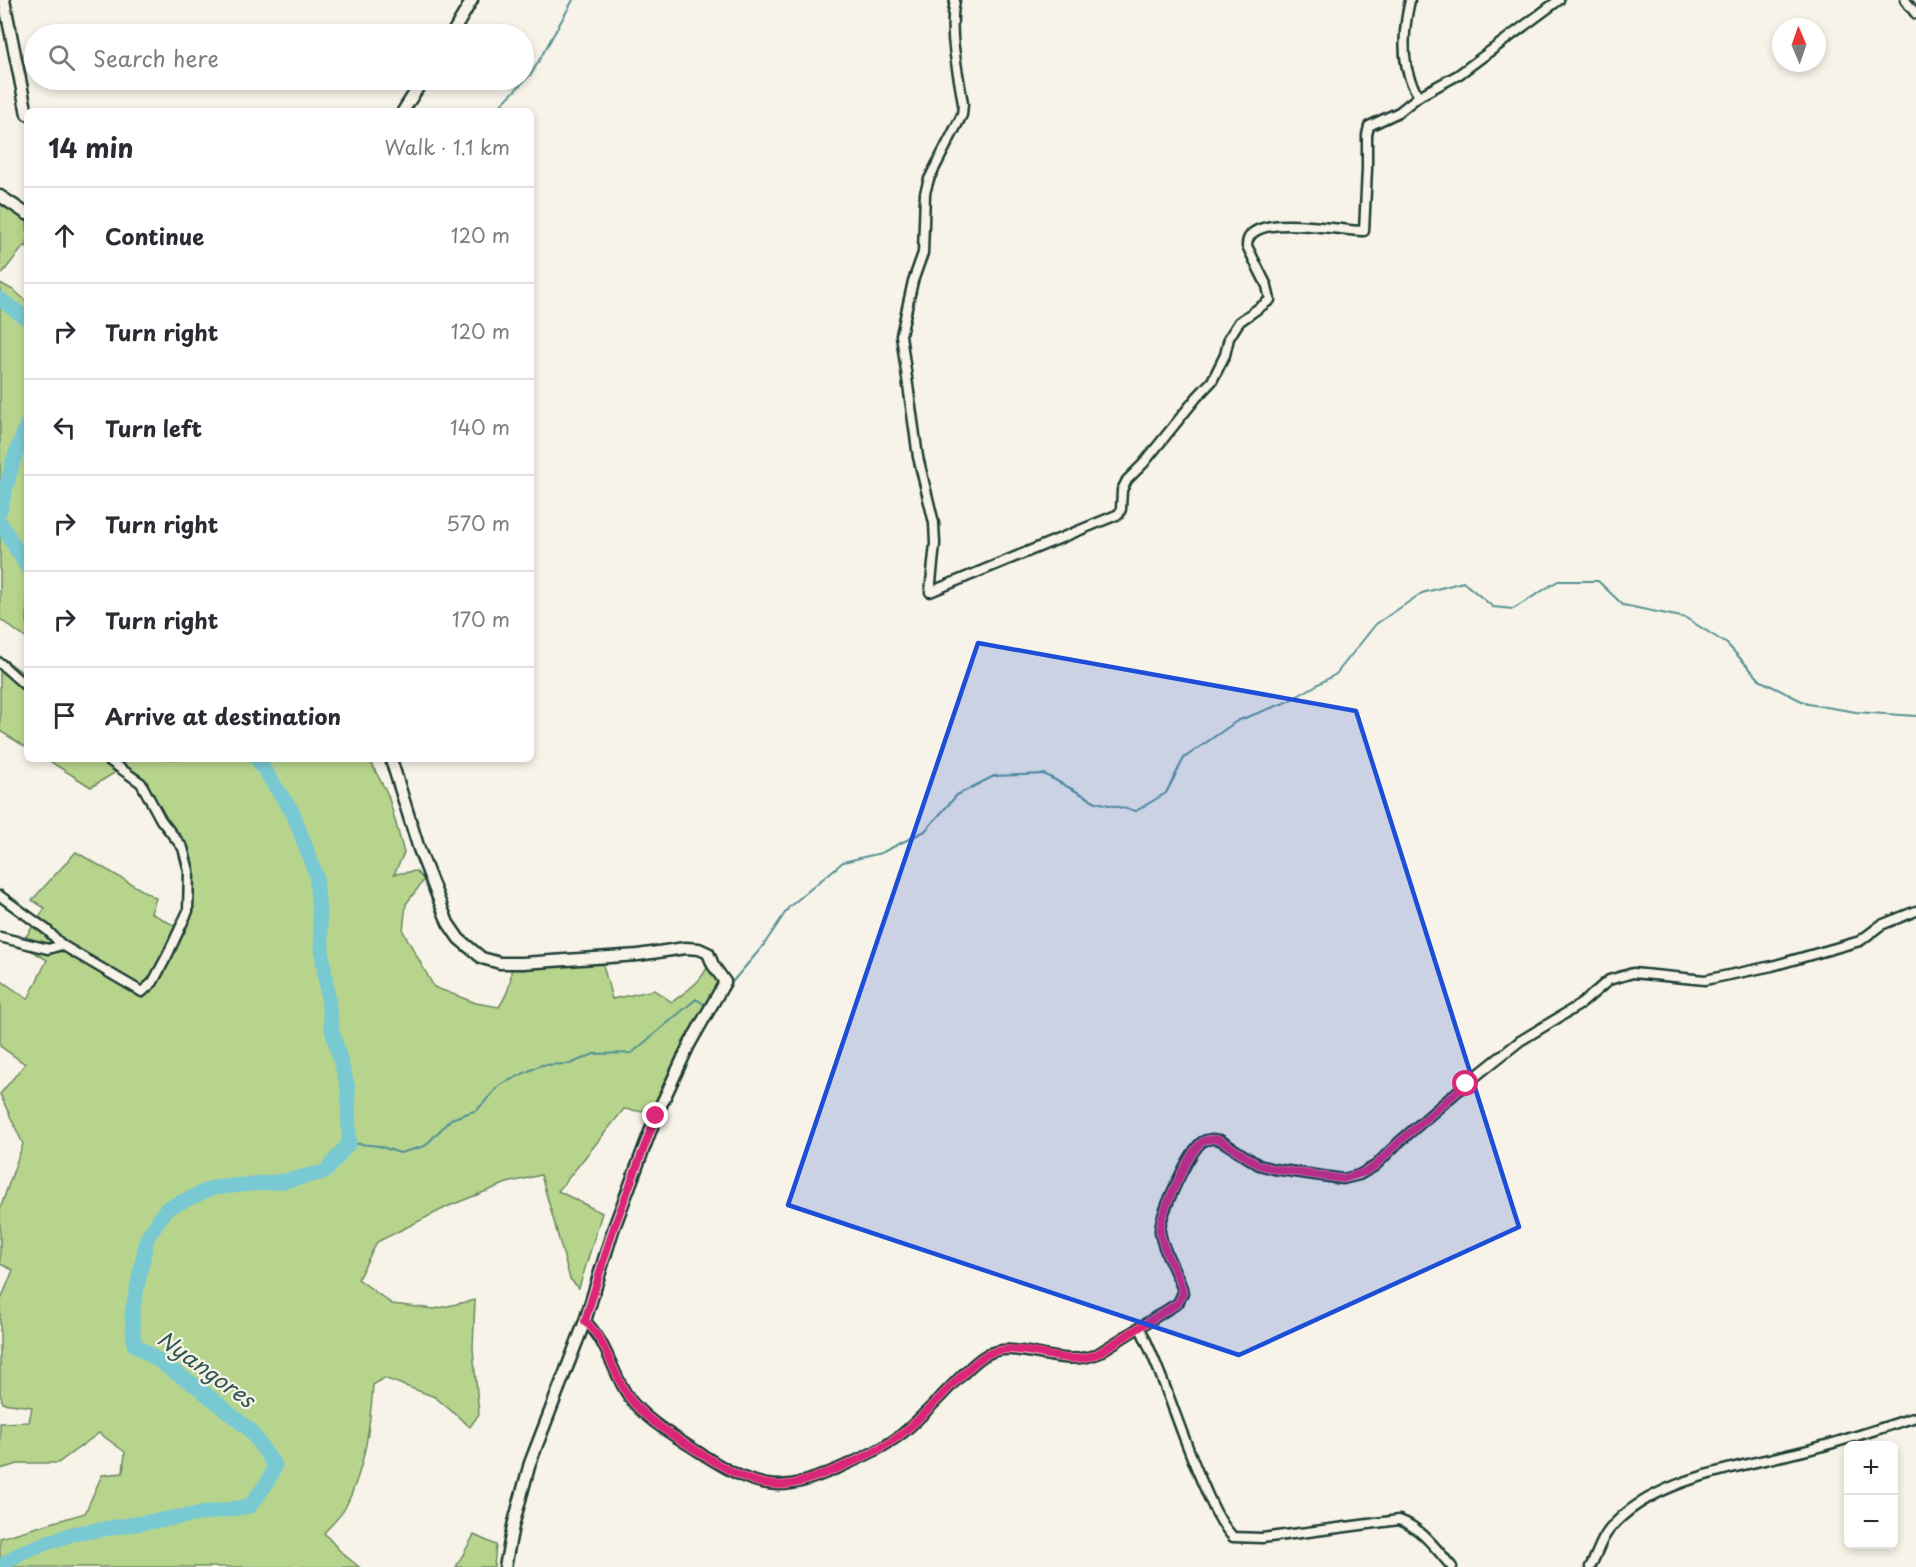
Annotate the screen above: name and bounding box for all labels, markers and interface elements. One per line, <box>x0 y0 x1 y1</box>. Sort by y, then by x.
north arrow <box>1772 18 1826 72</box>
search box <box>24 24 534 90</box>
icon: search <box>45 41 78 74</box>
text: Search here <box>93 41 219 74</box>
text: 14 min <box>48 128 134 167</box>
text: Walk · 1.1 km <box>385 132 510 162</box>
icon: ahead <box>48 219 81 252</box>
text: Continue <box>105 219 204 252</box>
text: 120 m <box>451 220 510 250</box>
icon: right <box>48 315 81 348</box>
text: Turn right <box>105 315 218 348</box>
text: 120 m <box>451 316 510 346</box>
icon: left <box>48 411 81 444</box>
text: Turn left <box>105 411 202 444</box>
text: 140 m <box>450 412 510 442</box>
icon: right <box>48 507 81 540</box>
text: Turn right <box>105 507 218 540</box>
text: 570 m <box>446 508 510 538</box>
icon: right <box>48 603 81 636</box>
text: Turn right <box>105 603 218 636</box>
text: 170 m <box>452 604 510 634</box>
icon: arrive <box>48 699 81 732</box>
text: Arrive at destination <box>105 699 341 732</box>
route start <box>1452 1070 1478 1096</box>
route end <box>642 1102 668 1128</box>
water label: Nyangores <box>151 1321 264 1416</box>
map controls <box>1844 1441 1898 1549</box>
button: + <box>1844 1441 1898 1495</box>
button: − <box>1844 1495 1898 1549</box>

